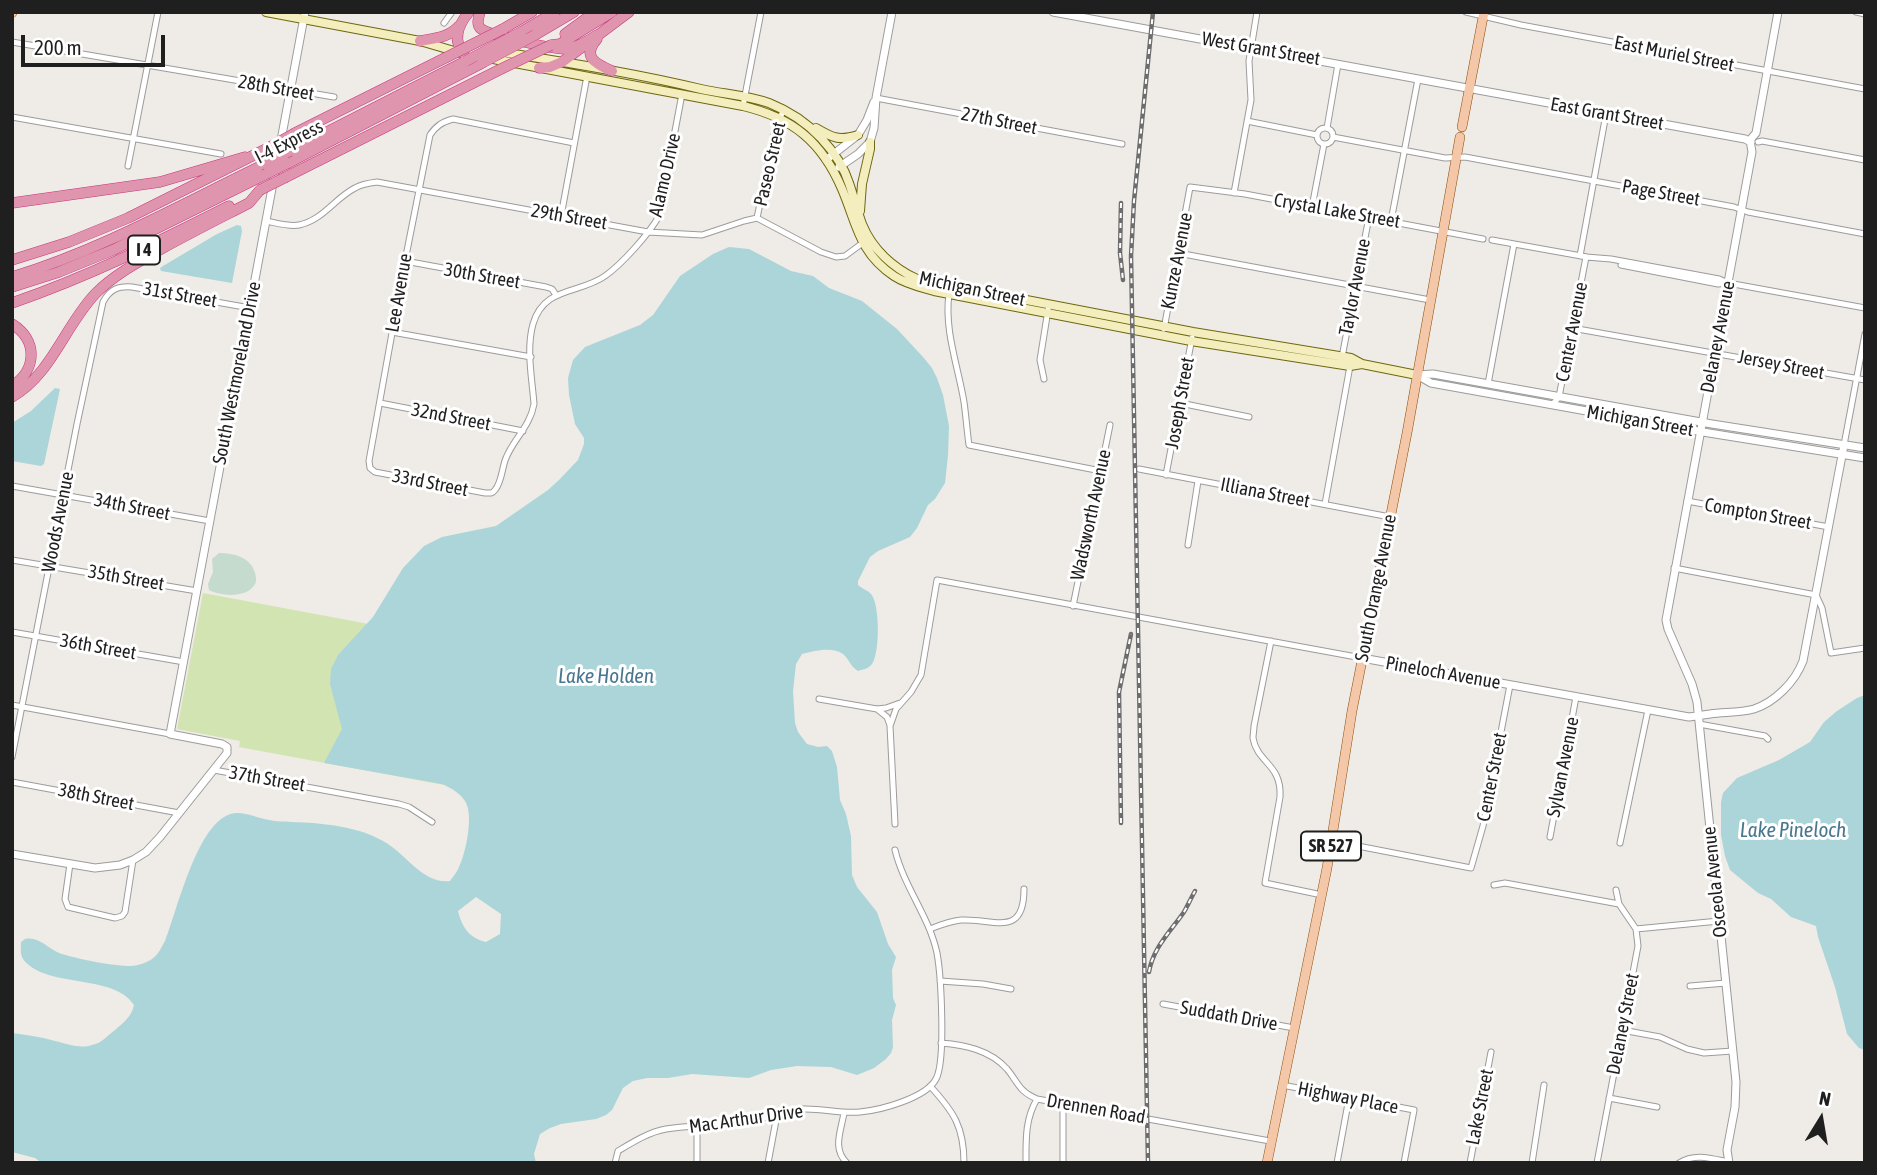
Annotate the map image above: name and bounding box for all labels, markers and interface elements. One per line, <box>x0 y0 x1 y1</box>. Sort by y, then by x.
scale bar <box>24 21 168 65</box>
street label: West Grant Street <box>1200 27 1322 71</box>
street label: East Muriel Street <box>1612 31 1736 77</box>
text: 200 m <box>34 35 82 59</box>
street label: 28th Street <box>236 70 316 106</box>
street label: East Grant Street <box>1548 93 1666 135</box>
street label: 27th Street <box>959 102 1039 140</box>
street label: I-4 Express <box>251 115 327 169</box>
street label: Paseo Street <box>749 119 791 209</box>
street label: Alamo Drive <box>644 131 686 219</box>
street label: Page Street <box>1620 175 1702 211</box>
street label: Crystal Lake Street <box>1272 189 1402 233</box>
street label: 29th Street <box>529 199 609 235</box>
street label: Kunze Avenue <box>1156 211 1198 311</box>
road number: I 4 <box>128 236 160 264</box>
street label: Taylor Avenue <box>1334 237 1376 337</box>
street label: Lee Avenue <box>381 252 417 334</box>
street label: 30th Street <box>442 258 522 294</box>
street label: Michigan Street <box>917 267 1027 311</box>
street label: 31st Street <box>141 277 219 313</box>
street label: Delaney Avenue <box>1696 279 1740 395</box>
street label: South Westmoreland Drive <box>208 280 266 466</box>
street label: Center Avenue <box>1551 280 1593 384</box>
street label: Jersey Street <box>1736 345 1826 385</box>
street label: Joseph Street <box>1161 355 1199 451</box>
street label: 32nd Street <box>409 398 493 436</box>
street label: Michigan Street <box>1585 400 1695 442</box>
street label: Wadsworth Avenue <box>1066 448 1116 582</box>
street label: 33rd Street <box>390 464 470 502</box>
street label: Woods Avenue <box>37 470 79 574</box>
street label: Illiana Street <box>1218 473 1312 513</box>
street label: 34th Street <box>92 488 172 526</box>
street label: Compton Street <box>1703 493 1813 535</box>
street label: South Orange Avenue <box>1351 513 1401 663</box>
street label: 35th Street <box>86 560 166 596</box>
street label: 36th Street <box>58 629 138 665</box>
street label: Pineloch Avenue <box>1384 652 1502 694</box>
water label: Lake Holden <box>558 663 654 689</box>
street label: Sylvan Avenue <box>1542 715 1584 819</box>
street label: Center Street <box>1472 731 1512 823</box>
street label: 37th Street <box>227 761 307 797</box>
street label: 38th Street <box>56 778 136 816</box>
water label: Lake Pineloch <box>1740 817 1846 843</box>
street label: Osceola Avenue <box>1698 825 1732 939</box>
road number: SR 527 <box>1301 832 1361 860</box>
street label: Delaney Street <box>1602 971 1644 1077</box>
street label: Suddath Drive <box>1179 996 1279 1036</box>
street label: Lake Street <box>1461 1067 1499 1147</box>
street label: Highway Place <box>1296 1077 1400 1119</box>
north arrow <box>1786 1084 1856 1154</box>
text: N <box>1817 1087 1833 1110</box>
street label: Drennen Road <box>1045 1089 1147 1129</box>
street label: Mac Arthur Drive <box>688 1100 804 1138</box>

